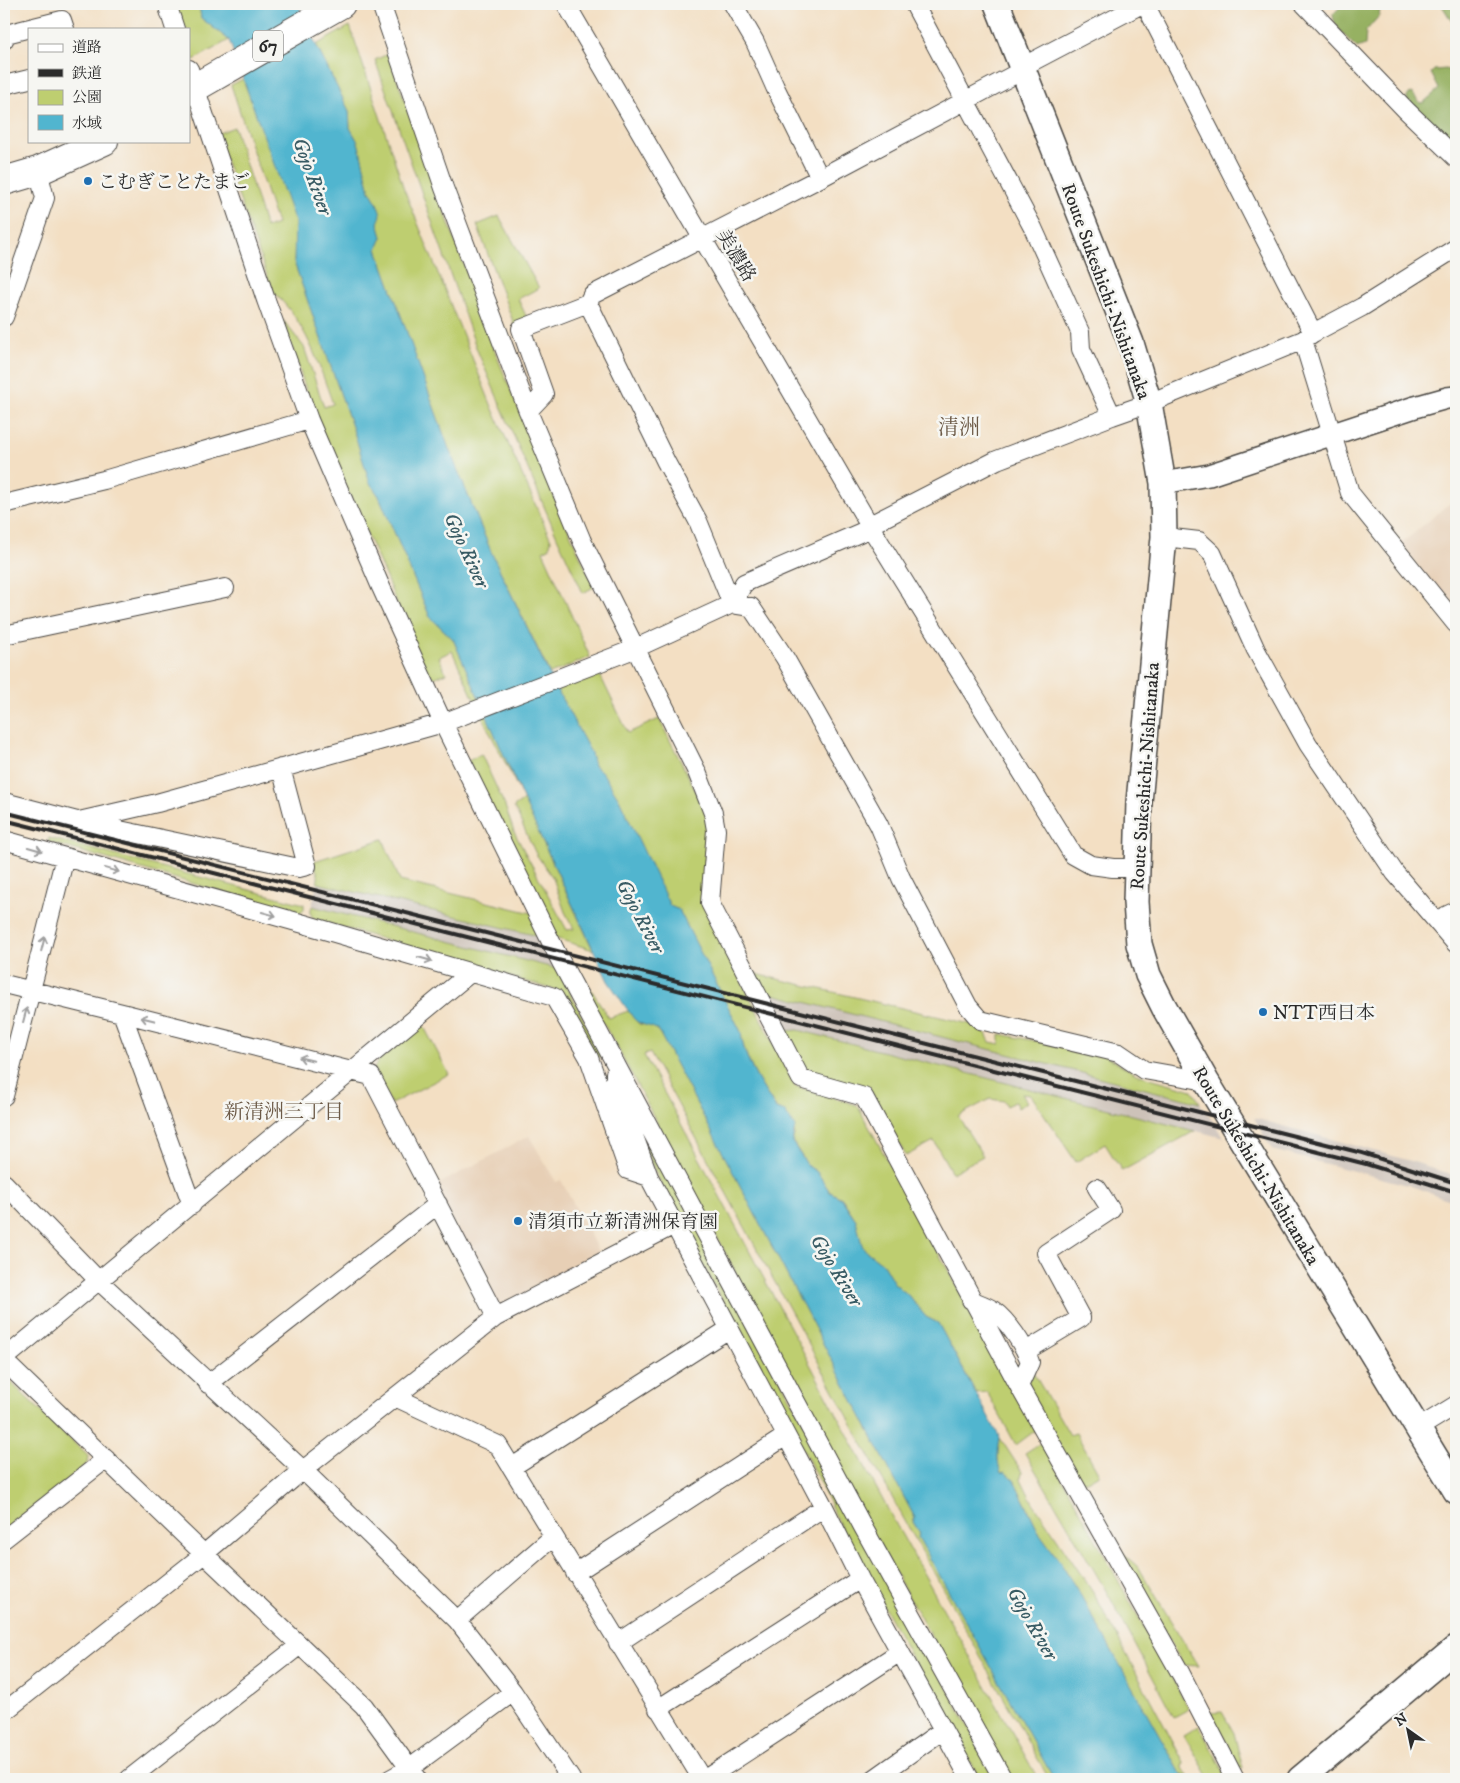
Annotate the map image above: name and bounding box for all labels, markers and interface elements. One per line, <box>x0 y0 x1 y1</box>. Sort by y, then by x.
legend <box>28 28 190 142</box>
road number: 67 <box>253 30 283 61</box>
text: 道路 <box>72 38 102 57</box>
text: 鉄道 <box>72 64 102 83</box>
text: 公園 <box>72 88 102 107</box>
text: 水域 <box>72 114 102 133</box>
water label: Gojo River <box>286 134 338 220</box>
place label: こむぎことたまご <box>98 171 250 194</box>
marker: こむぎことたまご <box>82 175 94 187</box>
street label: Route Sukeshichi-Nishitanaka <box>1056 180 1155 403</box>
street label: 美濃路 <box>711 225 760 286</box>
district label: 清洲 <box>938 415 980 441</box>
water label: Gojo River <box>437 509 495 594</box>
street label: Route Sukeshichi-Nishitanaka <box>1126 662 1165 891</box>
one-way arrow <box>26 844 42 854</box>
one-way arrow <box>104 866 120 876</box>
water label: Gojo River <box>610 875 670 960</box>
one-way arrow <box>260 910 276 919</box>
one-way arrow <box>39 937 48 953</box>
one-way arrow <box>416 955 432 965</box>
place label: NTT西日本 <box>1273 1002 1375 1025</box>
marker: NTT西日本 <box>1257 1006 1269 1018</box>
one-way arrow <box>21 1008 30 1024</box>
one-way arrow <box>141 1014 157 1023</box>
one-way arrow <box>298 1054 314 1063</box>
street label: Route Sukeshichi-Nishitanaka <box>1187 1062 1324 1269</box>
district label: 新清洲三丁目 <box>224 1100 344 1125</box>
place label: 清須市立新清洲保育園 <box>528 1211 718 1234</box>
marker: 清須市立新清洲保育園 <box>512 1215 524 1227</box>
water label: Gojo River <box>804 1230 869 1313</box>
water label: Gojo River <box>1001 1583 1064 1666</box>
north arrow <box>1382 1706 1432 1756</box>
text: N <box>1392 1709 1412 1731</box>

